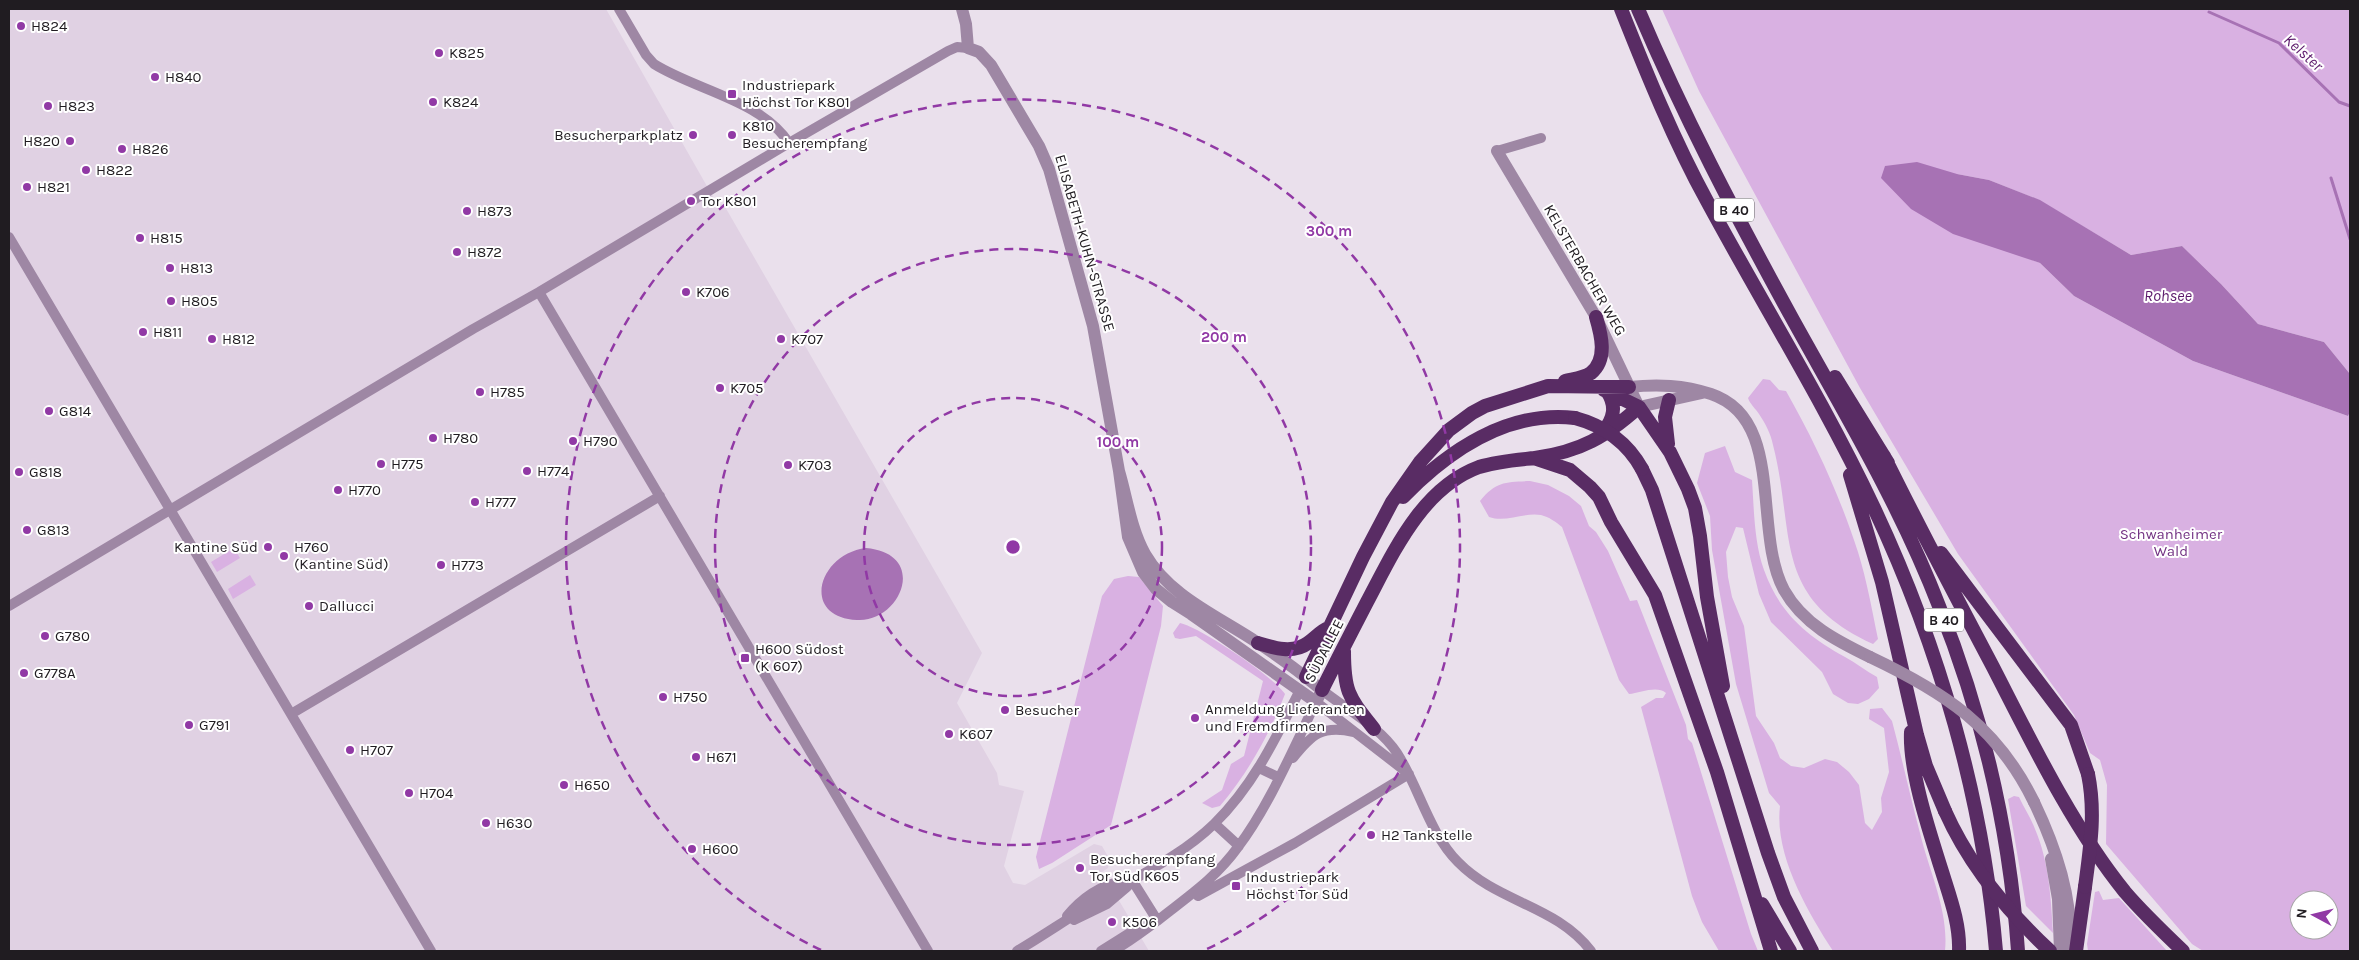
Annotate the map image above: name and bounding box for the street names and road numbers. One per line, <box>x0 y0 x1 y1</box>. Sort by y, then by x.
street label: ELISABETH-KUHN-STRASSE <box>1051 152 1119 334</box>
road number: B 40 <box>1714 198 1754 222</box>
street label: KELSTERBACHER WEG <box>1540 201 1630 339</box>
road number: B 40 <box>1924 608 1964 632</box>
street label: SÜDALLEE <box>1300 617 1348 685</box>

